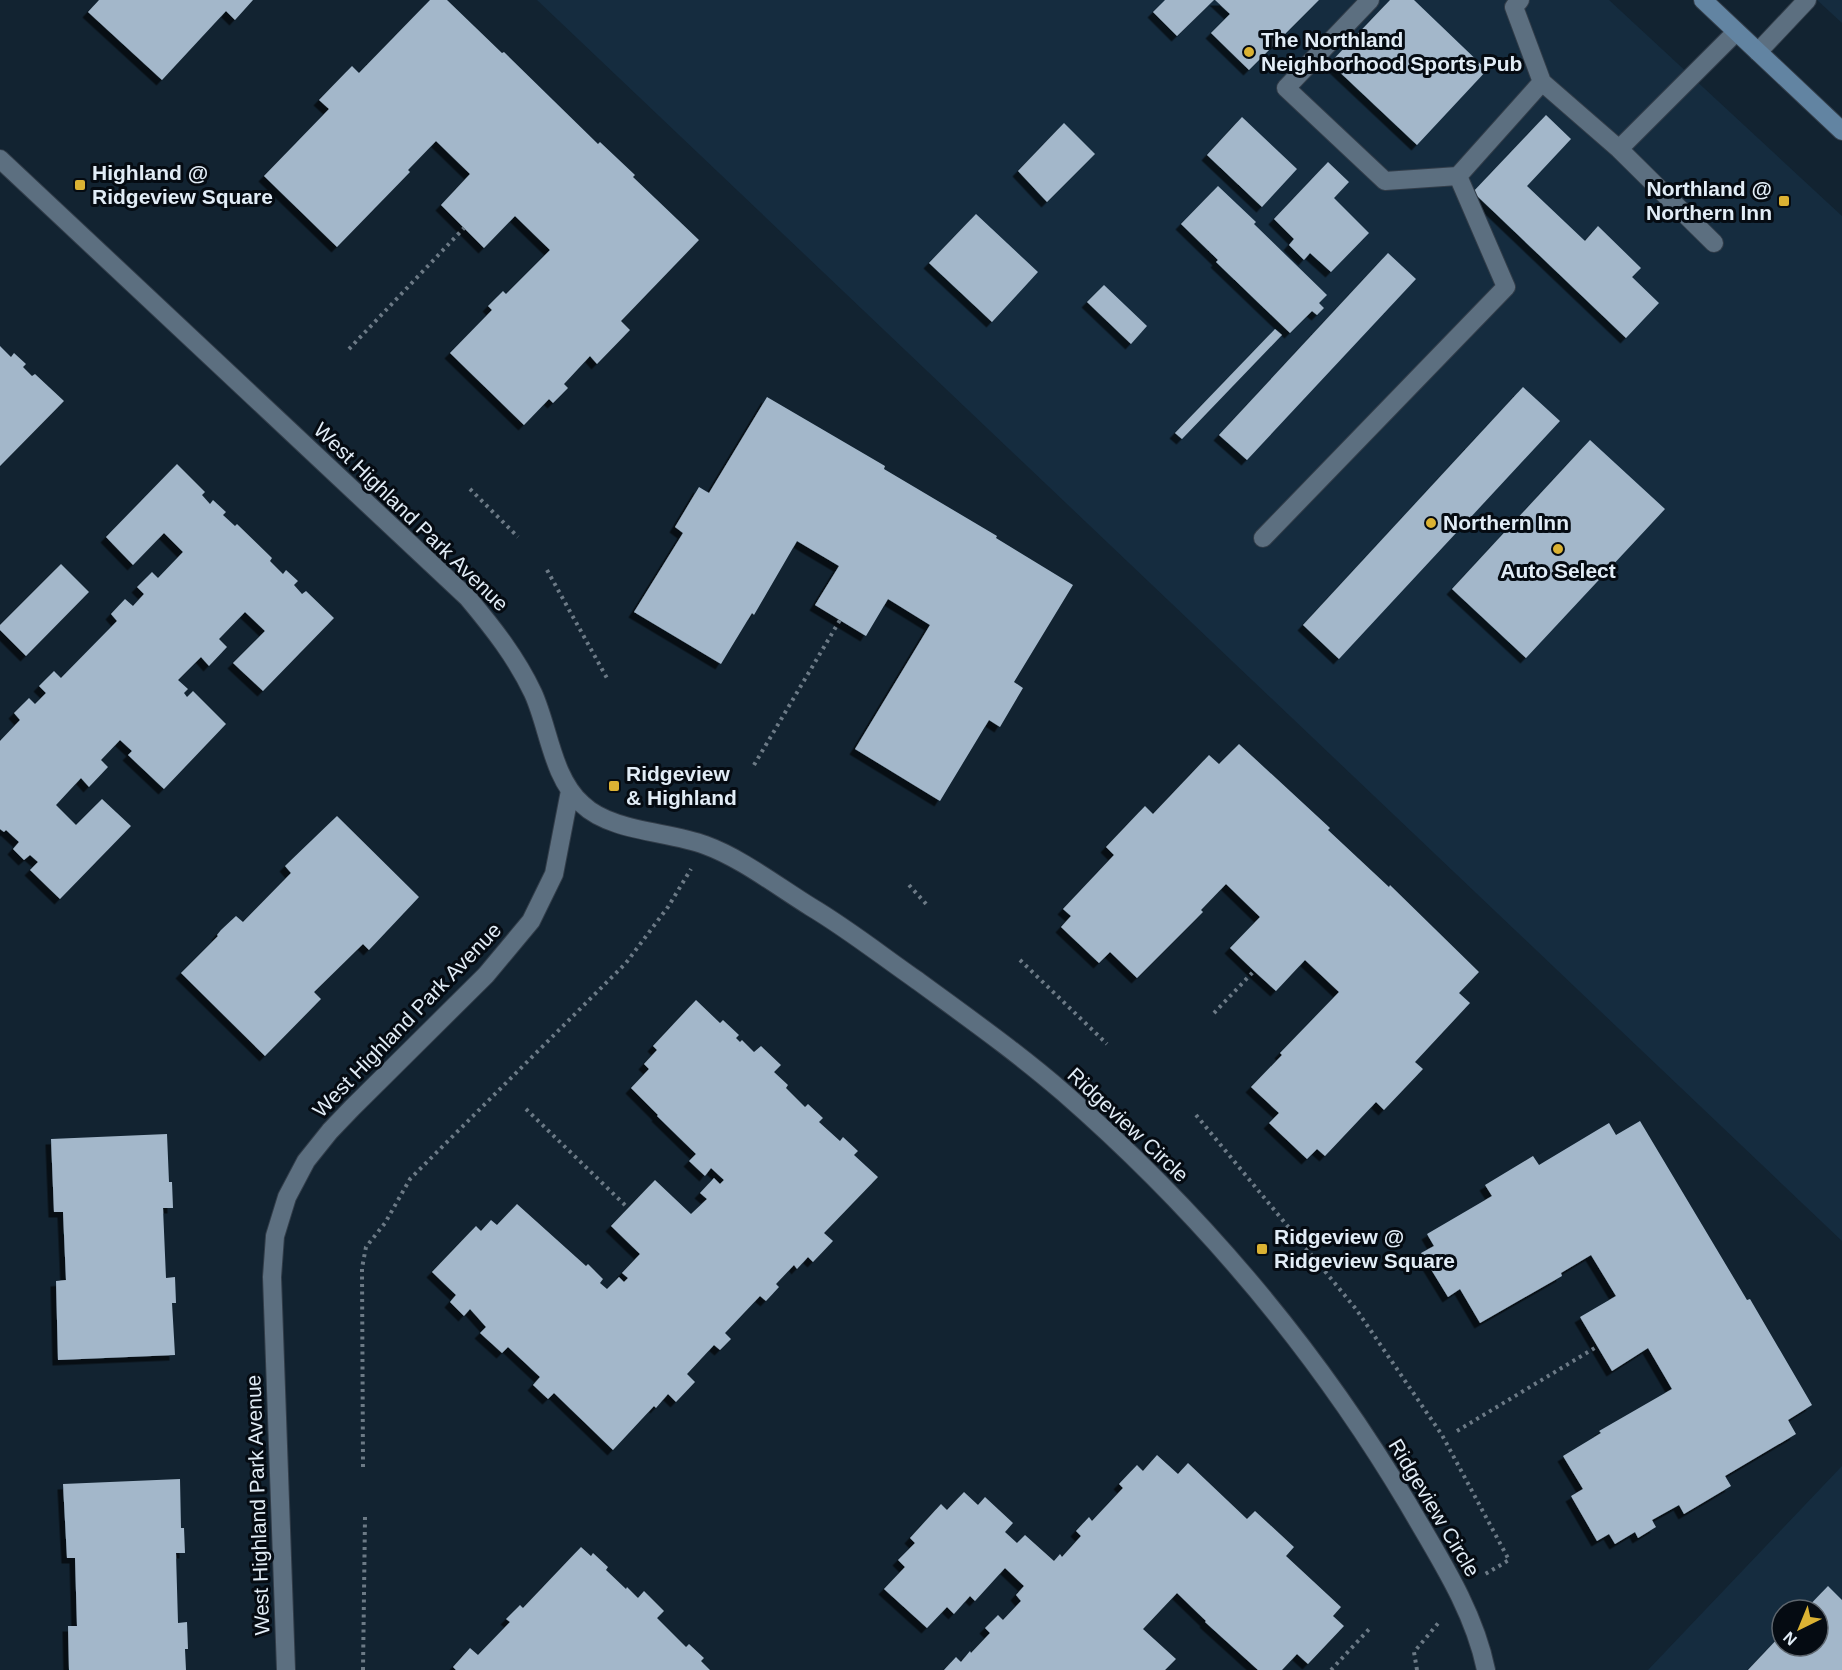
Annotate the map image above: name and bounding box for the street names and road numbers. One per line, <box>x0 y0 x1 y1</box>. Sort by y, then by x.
street label: West Highland Park Avenue <box>310 418 513 615</box>
street label: West Highland Park Avenue <box>308 918 505 1121</box>
street label: Ridgeview Circle <box>1063 1063 1193 1186</box>
street label: West Highland Park Avenue <box>241 1374 274 1636</box>
street label: Ridgeview Circle <box>1384 1435 1485 1581</box>

